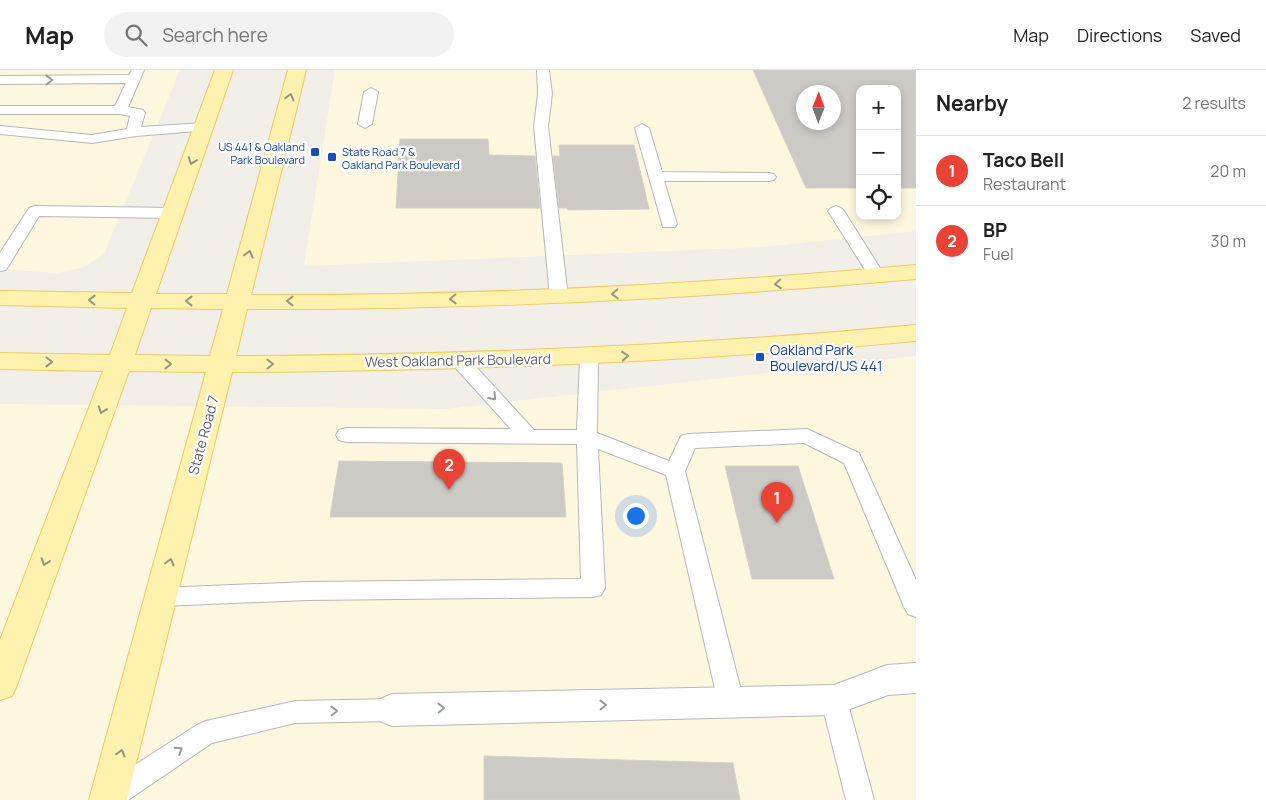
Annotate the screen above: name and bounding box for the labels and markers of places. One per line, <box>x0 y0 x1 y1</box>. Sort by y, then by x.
place label: US 441 & Oakland Park Boulevard <box>218 139 305 167</box>
place label: State Road 7 & Oakland Park Boulevard <box>342 144 460 172</box>
marker: US 441 & Oakland Park Boulevard <box>309 146 321 158</box>
marker: State Road 7 & Oakland Park Boulevard <box>326 151 338 163</box>
place label: Oakland Park Boulevard/US 441 <box>770 340 882 375</box>
marker: Oakland Park Boulevard/US 441 <box>754 351 766 363</box>
pin: 2 <box>433 449 465 490</box>
pin: 1 <box>761 482 793 523</box>

